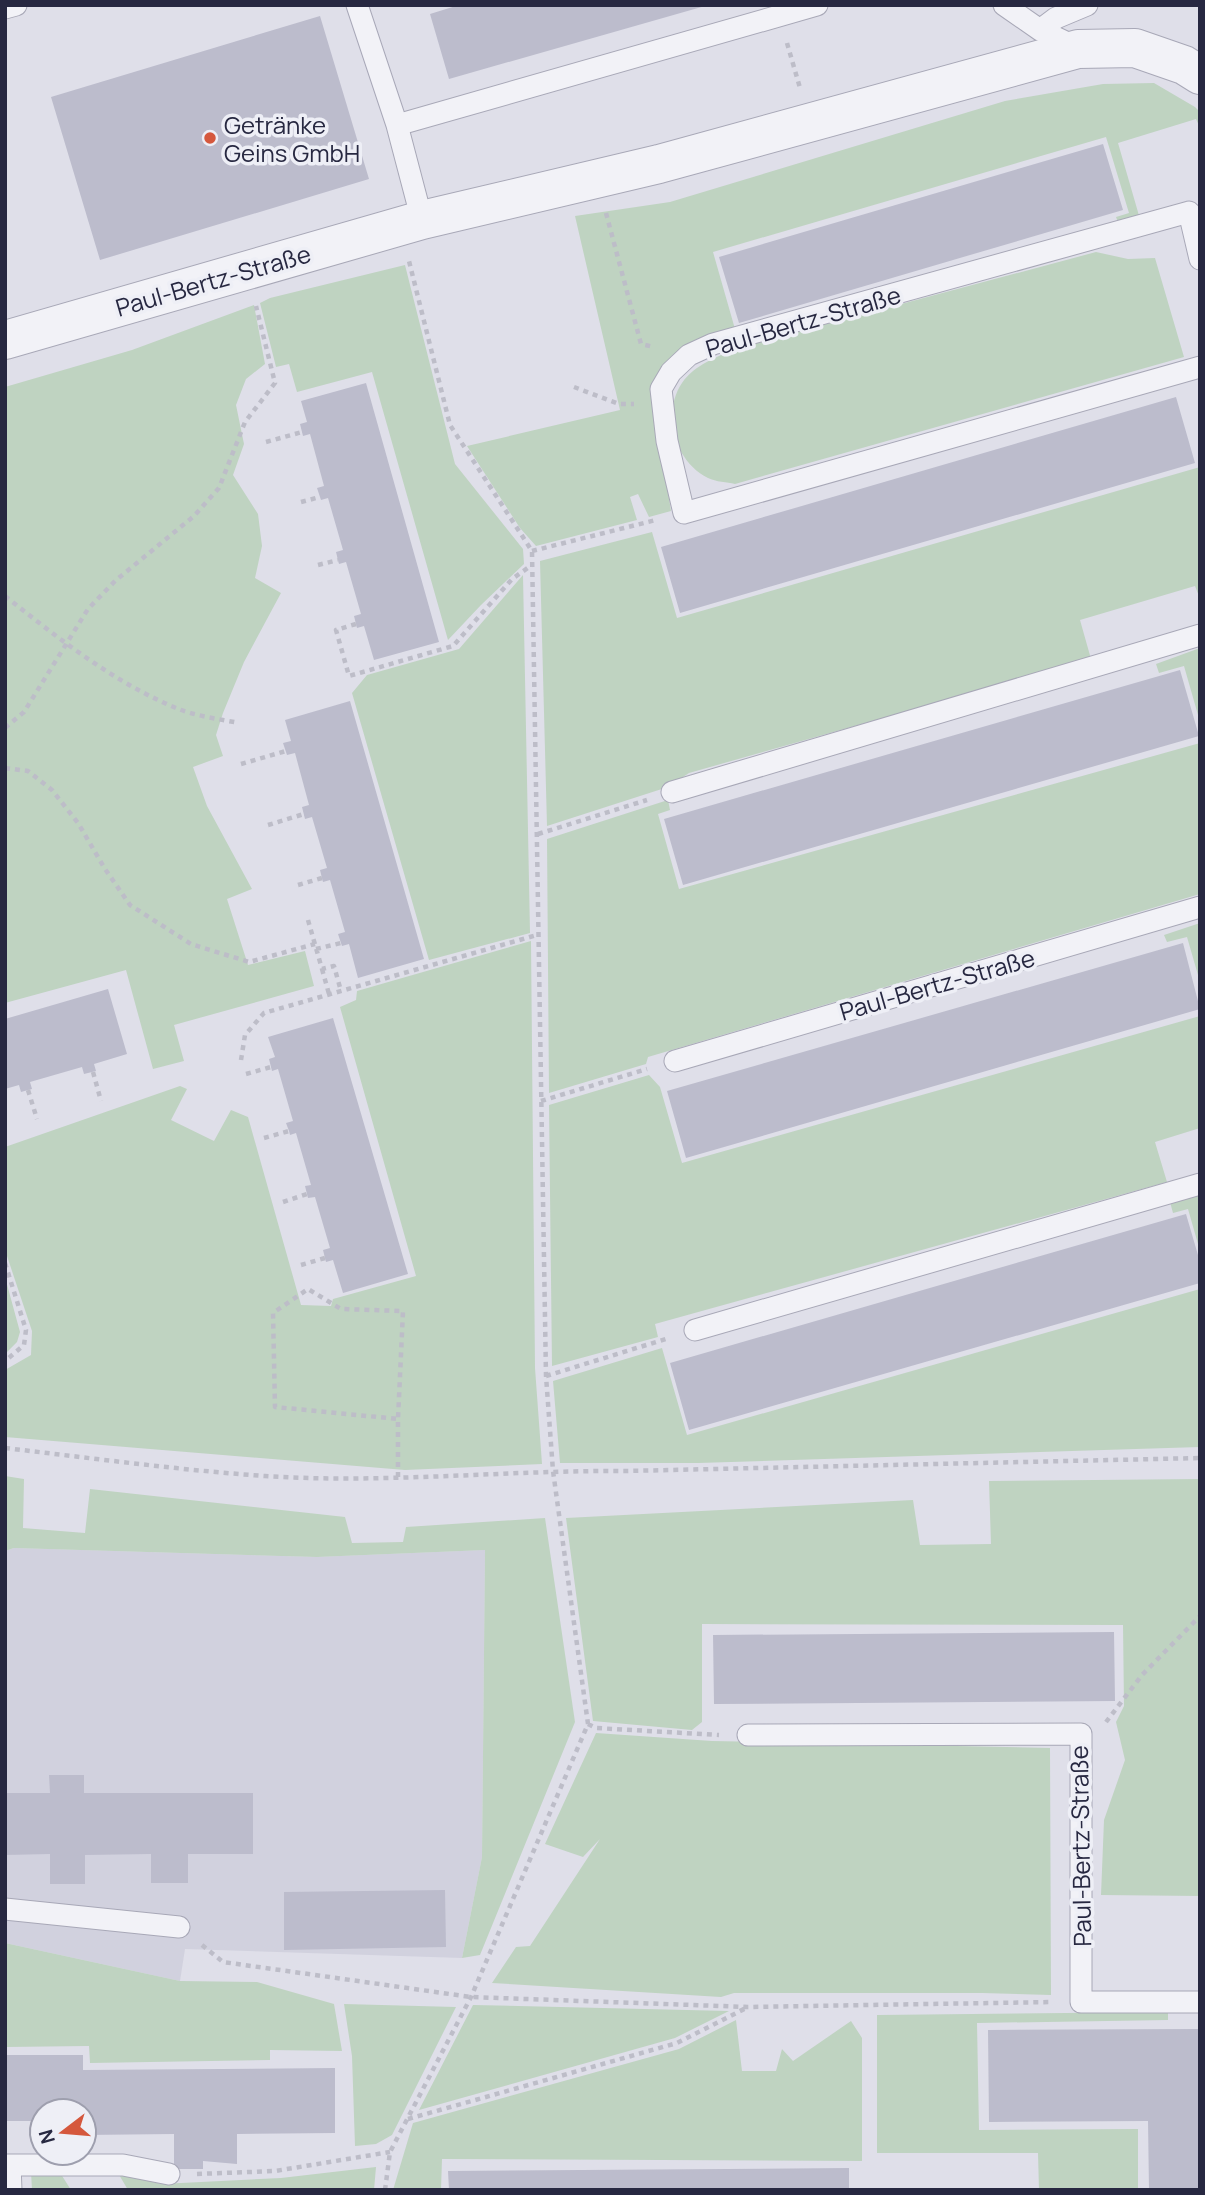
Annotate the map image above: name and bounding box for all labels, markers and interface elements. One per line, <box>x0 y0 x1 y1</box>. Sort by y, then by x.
place label: Getränke Geins GmbH <box>224 108 360 169</box>
marker: Getränke Geins GmbH <box>202 130 218 146</box>
street label: Paul-Bertz-Straße <box>112 236 314 324</box>
street label: Paul-Bertz-Straße <box>702 277 904 365</box>
street label: Paul-Bertz-Straße <box>836 940 1038 1028</box>
street label: Paul-Bertz-Straße <box>1062 1745 1098 1947</box>
north arrow <box>28 2097 98 2167</box>
text: N <box>32 2127 61 2147</box>

